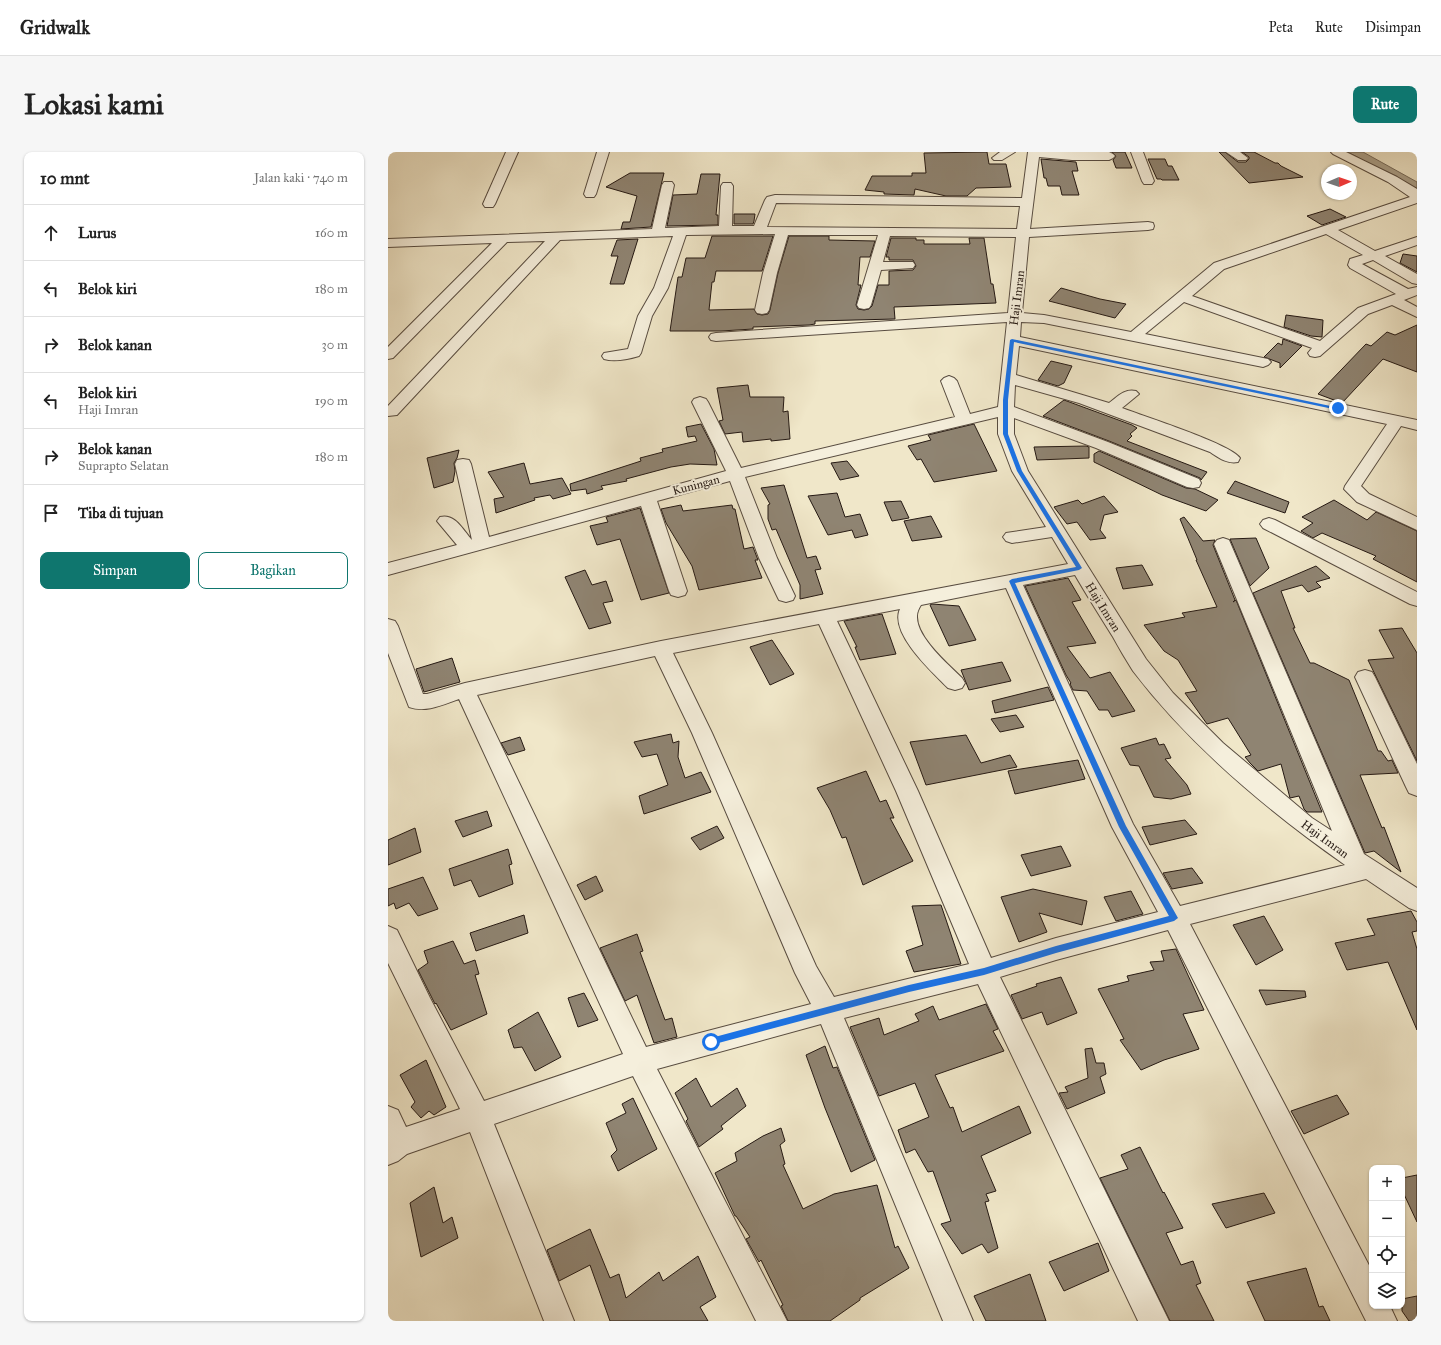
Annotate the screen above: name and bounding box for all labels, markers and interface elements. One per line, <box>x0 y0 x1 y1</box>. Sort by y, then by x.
text: Gridwalk <box>20 16 90 39</box>
text: Peta <box>1269 19 1293 36</box>
text: Rute <box>1315 19 1343 36</box>
text: Disimpan <box>1365 19 1421 36</box>
button: Rute <box>1353 86 1417 123</box>
text: Lokasi kami <box>24 87 164 122</box>
north arrow <box>1321 164 1357 200</box>
text: 10 mnt <box>40 168 90 189</box>
text: Jalan kaki · 740 m <box>254 170 348 186</box>
icon: ahead <box>40 222 62 244</box>
text: Lurus <box>78 224 116 242</box>
text: 160 m <box>315 225 348 241</box>
street label: Haji Imran <box>1007 269 1027 326</box>
icon: left <box>40 278 62 300</box>
text: Belok kiri <box>78 280 137 298</box>
text: 180 m <box>315 281 348 297</box>
icon: right <box>40 334 62 356</box>
text: Belok kanan <box>78 336 152 354</box>
text: 30 m <box>322 337 348 353</box>
text: Belok kiri <box>78 384 137 402</box>
icon: left <box>40 390 62 412</box>
text: 190 m <box>315 393 348 409</box>
route end <box>1329 399 1347 417</box>
text: Haji Imran <box>78 402 138 418</box>
text: Belok kanan <box>78 440 152 458</box>
icon: right <box>40 446 62 468</box>
text: 180 m <box>315 449 348 465</box>
text: Suprapto Selatan <box>78 458 169 474</box>
street label: Kuningan <box>671 472 722 499</box>
icon: arrive <box>40 502 62 524</box>
text: Tiba di tujuan <box>78 504 163 522</box>
button: Simpan <box>40 552 190 589</box>
button: Bagikan <box>198 552 348 589</box>
street label: Haji Imran <box>1082 580 1124 635</box>
street label: Haji Imran <box>1298 817 1352 861</box>
route start <box>702 1033 720 1051</box>
map controls <box>1369 1165 1405 1309</box>
button: + <box>1369 1165 1405 1201</box>
button: − <box>1369 1201 1405 1237</box>
button: locate <box>1369 1237 1405 1273</box>
button: layers <box>1369 1273 1405 1309</box>

